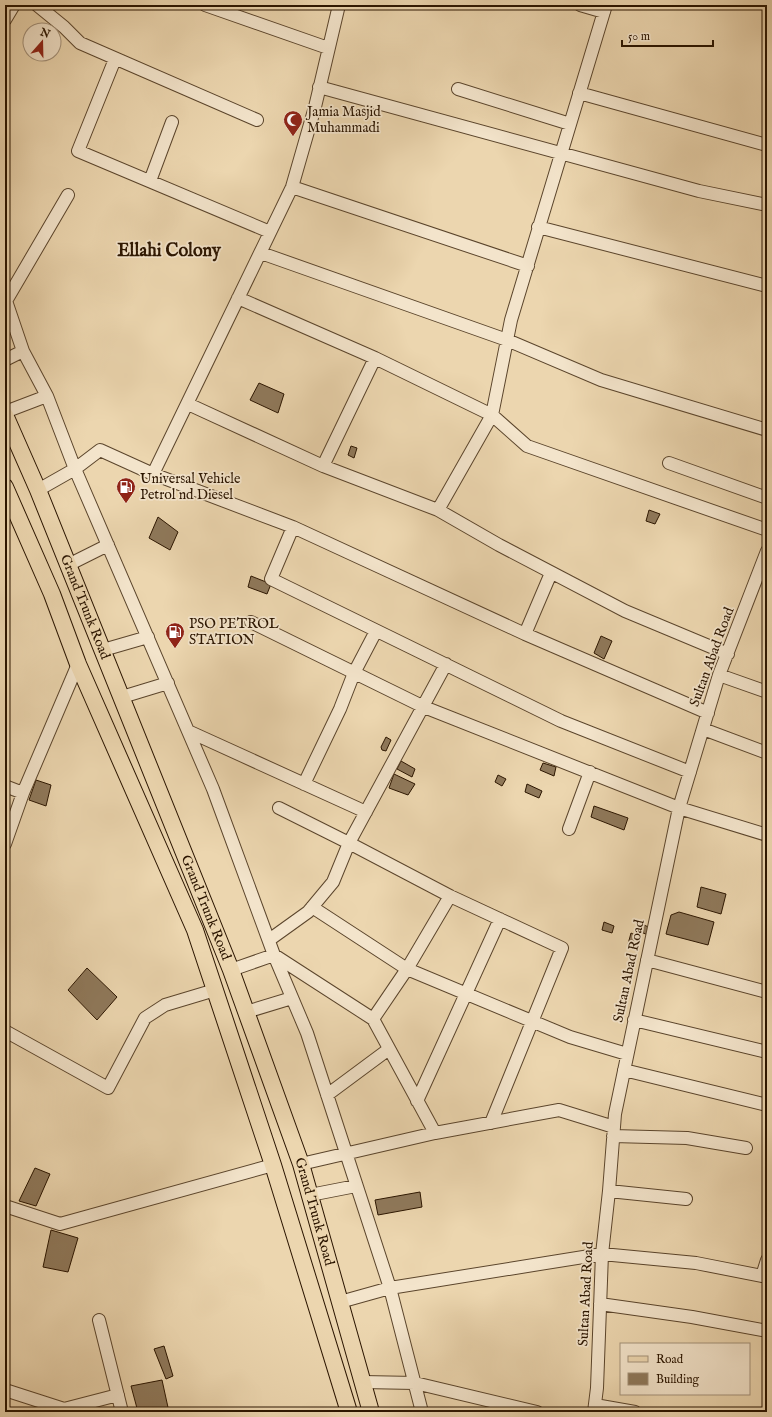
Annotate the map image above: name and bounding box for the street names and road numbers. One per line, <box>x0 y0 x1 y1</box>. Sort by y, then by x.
street label: Grand Trunk Road <box>56 552 114 663</box>
street label: Sultan Abad Road <box>686 604 739 709</box>
street label: Grand Trunk Road <box>177 852 235 963</box>
street label: Sultan Abad Road <box>609 917 649 1024</box>
street label: Grand Trunk Road <box>290 1155 338 1268</box>
street label: Sultan Abad Road <box>574 1241 598 1347</box>

